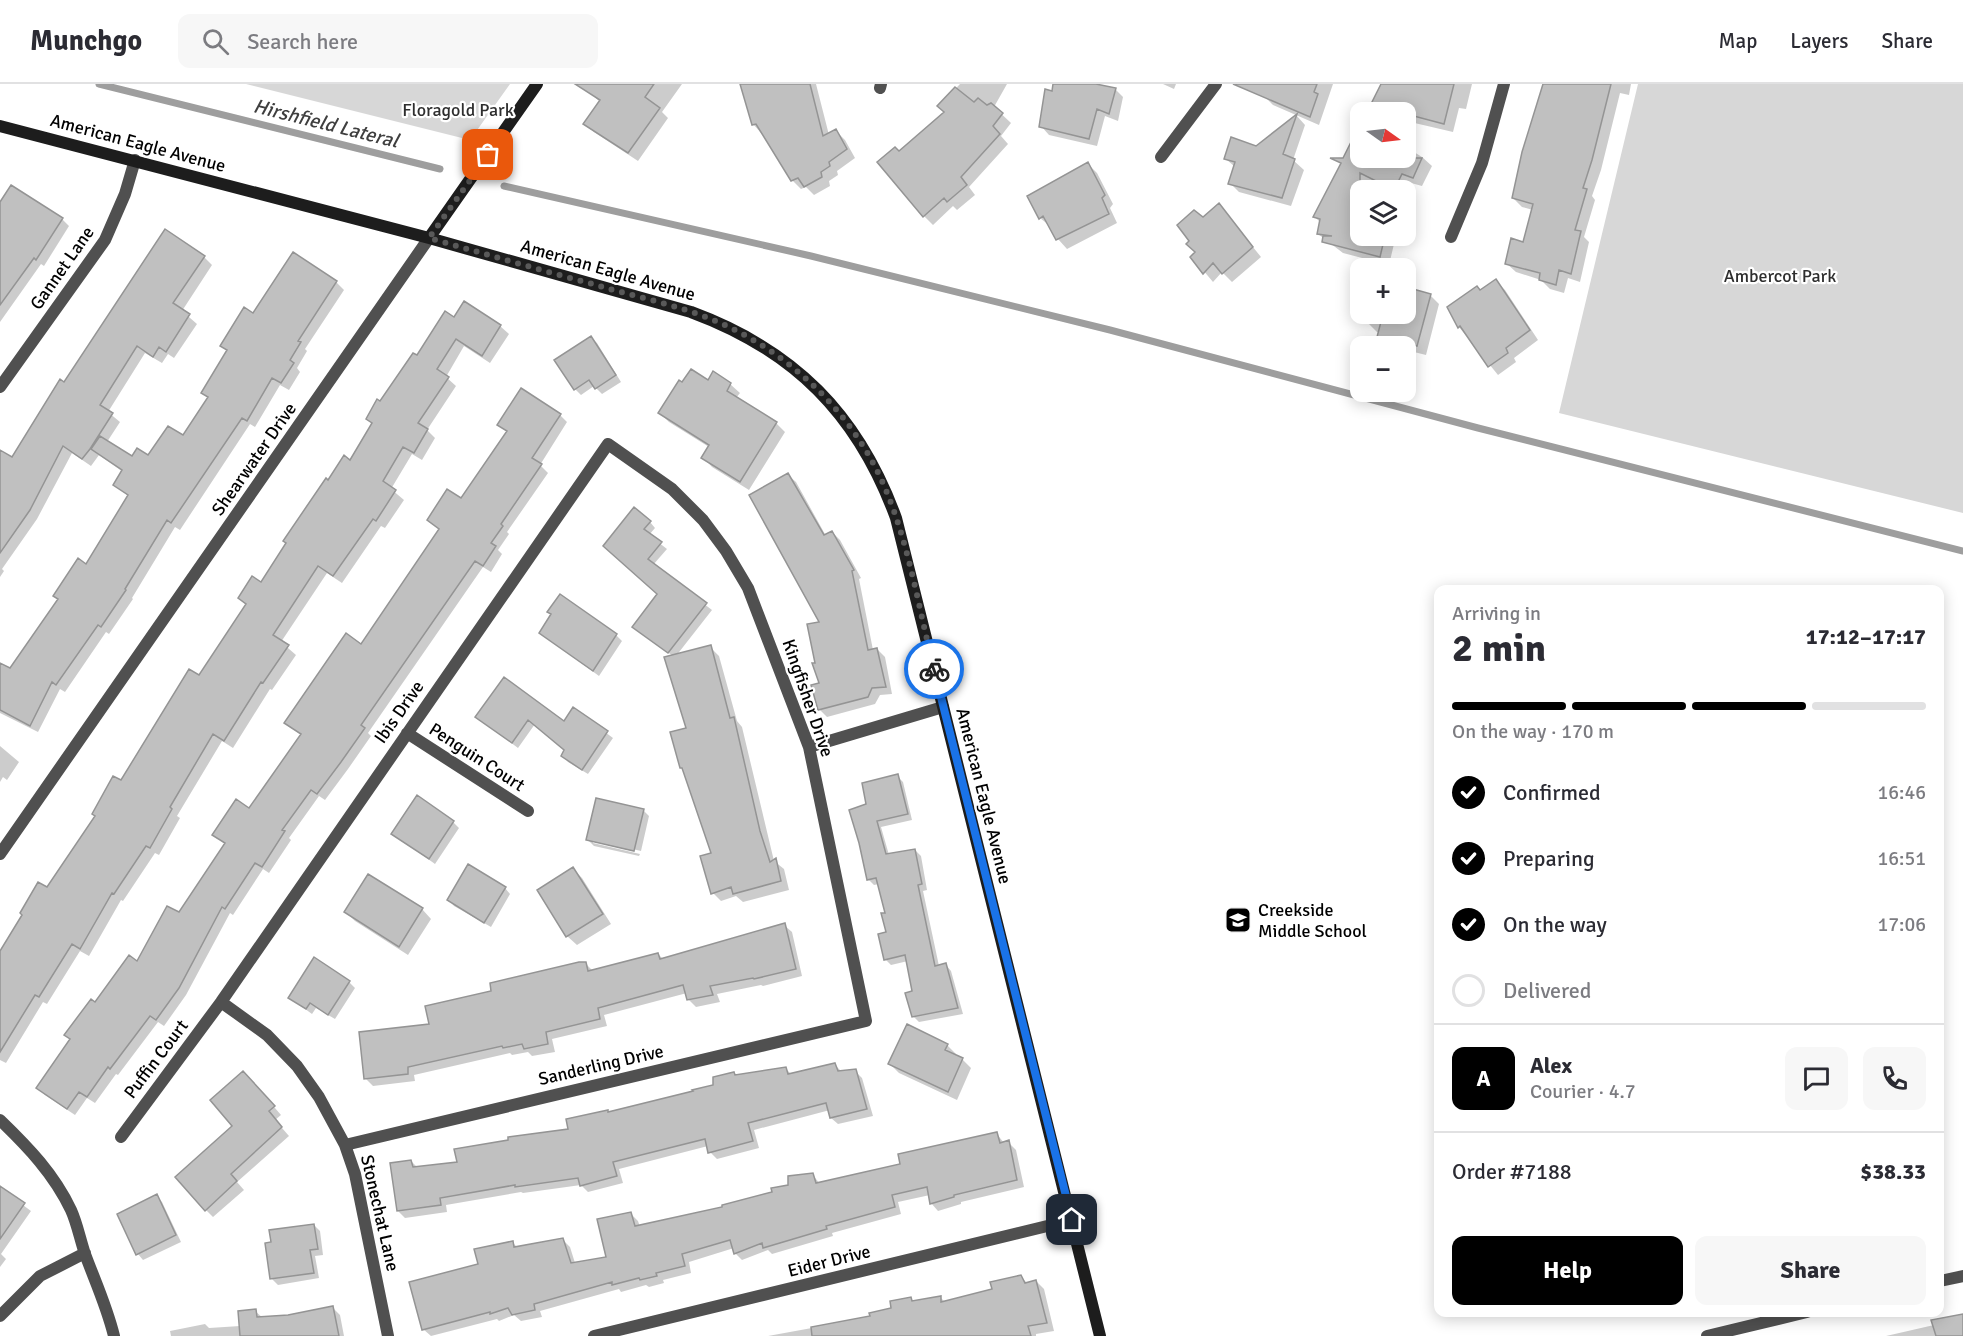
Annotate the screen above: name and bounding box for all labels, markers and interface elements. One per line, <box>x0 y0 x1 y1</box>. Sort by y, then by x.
search box <box>178 14 598 68</box>
text: Munchgo <box>30 24 142 58</box>
icon: search <box>199 25 232 58</box>
text: Search here <box>247 28 358 55</box>
text: Map <box>1719 28 1757 54</box>
text: Layers <box>1790 28 1848 54</box>
text: Share <box>1881 28 1933 54</box>
water label: Hirshfield Lateral <box>251 93 403 154</box>
park label: Floragold Park <box>402 99 514 121</box>
north arrow <box>1350 102 1416 168</box>
map controls <box>1350 102 1416 402</box>
street label: American Eagle Avenue <box>48 109 228 177</box>
pin <box>462 129 513 180</box>
icon: bag <box>471 138 504 171</box>
button: layers <box>1350 180 1416 246</box>
street label: Gannet Lane <box>25 222 99 314</box>
street label: American Eagle Avenue <box>518 235 698 305</box>
button: + <box>1350 258 1416 324</box>
park label: Ambercot Park <box>1724 265 1836 287</box>
button: − <box>1350 336 1416 402</box>
street label: Shearwater Drive <box>207 398 301 520</box>
text: Arriving in <box>1452 601 1541 626</box>
text: 17:12–17:17 <box>1806 623 1926 650</box>
text: 2 min <box>1452 624 1546 672</box>
street label: Kingfisher Drive <box>778 636 838 760</box>
courier <box>904 639 964 699</box>
icon: bike <box>918 653 951 686</box>
street label: Ibis Drive <box>369 676 429 748</box>
street label: American Eagle Avenue <box>951 706 1017 886</box>
street label: Penguin Court <box>425 718 529 796</box>
text: On the way · 170 m <box>1452 719 1614 744</box>
icon: check <box>1452 776 1485 809</box>
text: Confirmed <box>1503 779 1601 806</box>
text: 16:46 <box>1877 780 1926 805</box>
icon: check <box>1452 842 1485 875</box>
text: Preparing <box>1503 845 1595 872</box>
text: 16:51 <box>1877 846 1926 871</box>
place label: Creekside Middle School <box>1258 899 1367 942</box>
school or university icon: Creekside Middle School <box>1223 905 1253 935</box>
icon: check <box>1452 908 1485 941</box>
text: On the way <box>1503 911 1607 938</box>
text: 17:06 <box>1877 912 1926 937</box>
text: Delivered <box>1503 977 1591 1004</box>
street label: Puffin Court <box>119 1015 193 1103</box>
street label: Sanderling Drive <box>536 1040 666 1090</box>
button: chat <box>1785 1047 1848 1110</box>
button: phone <box>1863 1047 1926 1110</box>
text: Alex <box>1530 1052 1572 1079</box>
text: A <box>1476 1065 1491 1092</box>
text: Courier · 4.7 <box>1530 1079 1636 1104</box>
street label: Stonechat Lane <box>356 1153 404 1273</box>
text: Order #7188 <box>1452 1158 1572 1185</box>
text: $38.33 <box>1860 1158 1926 1185</box>
pin <box>1046 1194 1097 1245</box>
icon: home <box>1055 1203 1088 1236</box>
button: Help <box>1452 1236 1683 1305</box>
button: Share <box>1695 1236 1926 1305</box>
street label: Eider Drive <box>785 1240 873 1282</box>

